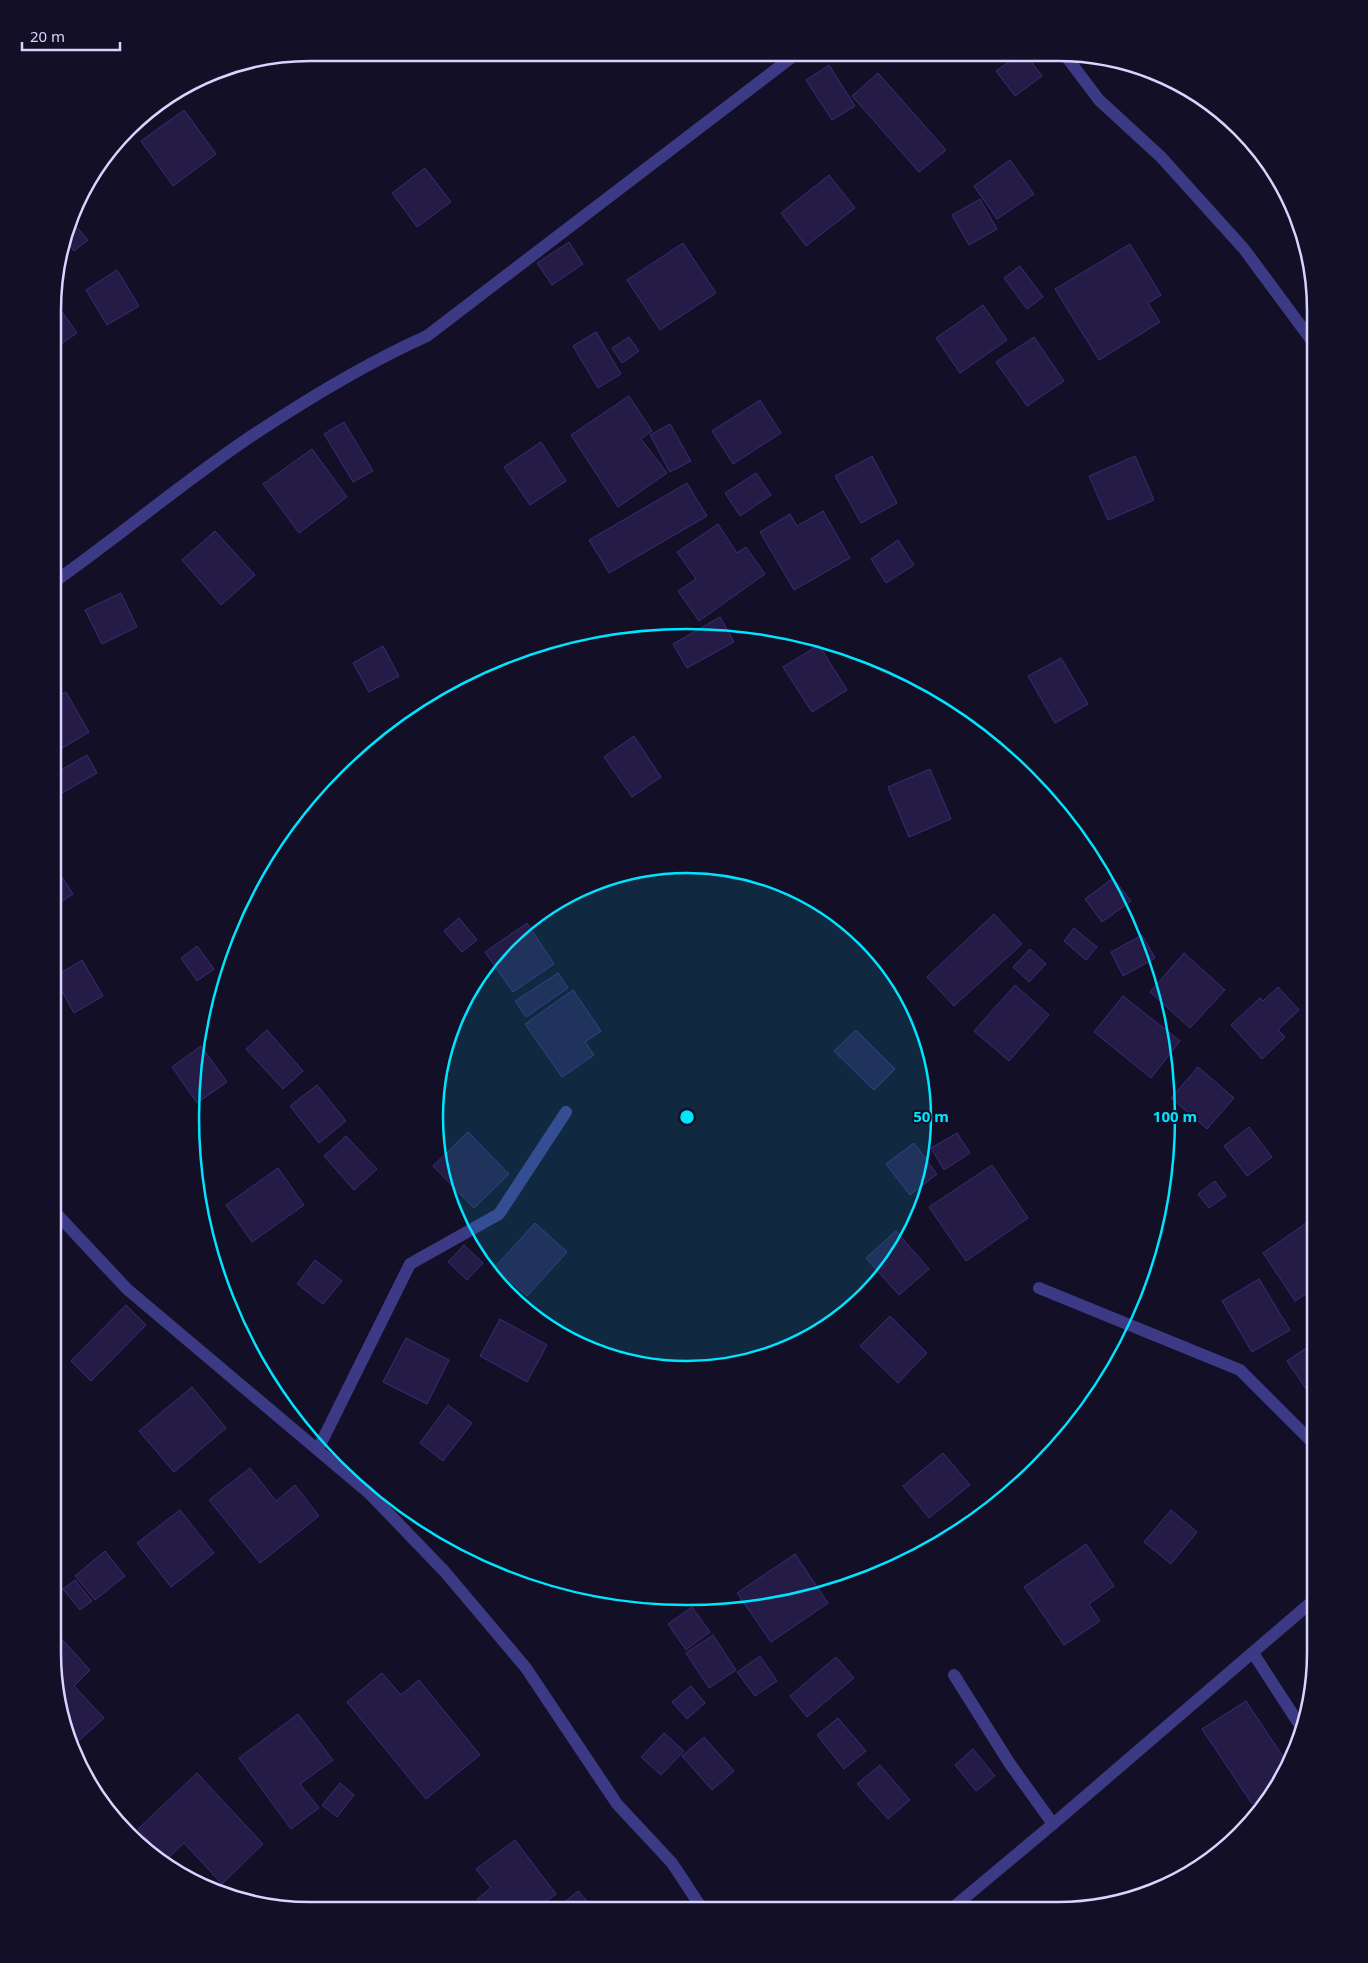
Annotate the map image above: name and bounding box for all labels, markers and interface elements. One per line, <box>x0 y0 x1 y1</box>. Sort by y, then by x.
scale bar <box>22 20 120 52</box>
text: 20 m <box>30 26 65 46</box>
text: 50 m <box>913 1106 949 1126</box>
text: 100 m <box>1153 1106 1197 1126</box>
centre of rings <box>678 1108 696 1126</box>

